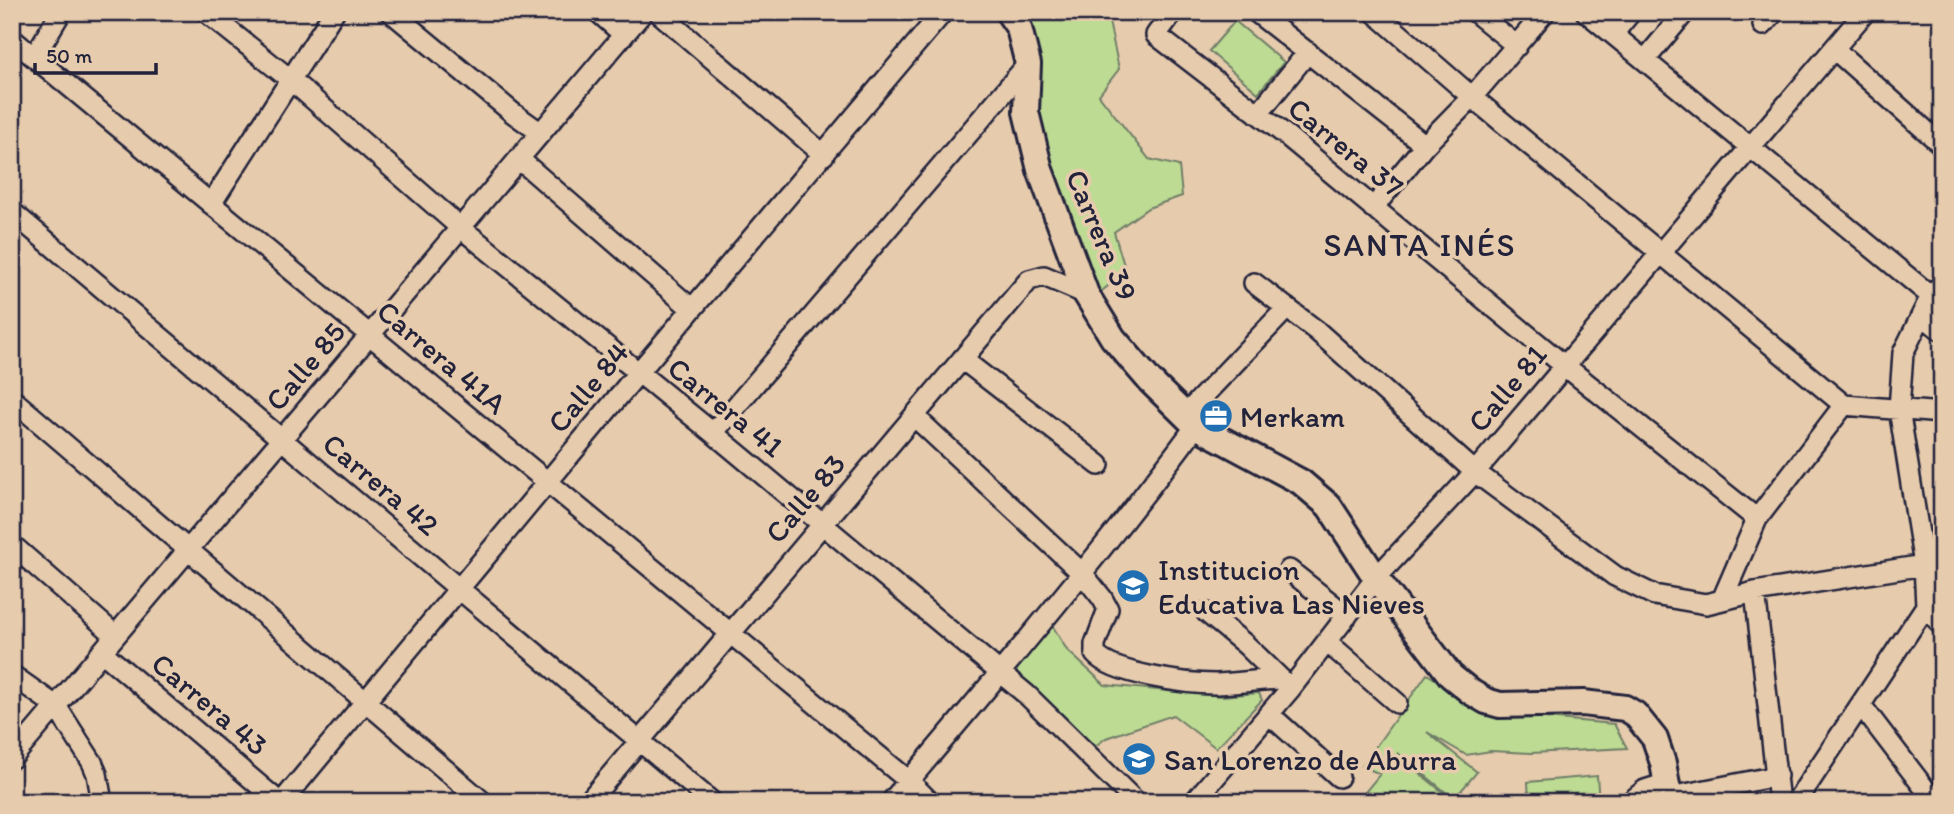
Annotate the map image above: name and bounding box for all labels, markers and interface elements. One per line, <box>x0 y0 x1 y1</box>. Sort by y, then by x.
scale bar <box>35 32 156 76</box>
text: 50 m <box>46 43 93 68</box>
street label: Carrera 37 <box>1281 89 1411 205</box>
street label: Carrera 39 <box>1058 164 1146 306</box>
district label: SANTA INÉS <box>1323 226 1517 264</box>
street label: Carrera 41A <box>370 292 514 422</box>
street label: Calle 85 <box>257 314 353 418</box>
street label: Calle 84 <box>539 334 637 440</box>
street label: Calle 81 <box>1460 336 1554 439</box>
street label: Carrera 41 <box>661 349 792 465</box>
office icon: Merkam <box>1197 397 1235 435</box>
place label: Merkam <box>1240 398 1345 435</box>
street label: Carrera 42 <box>315 425 447 543</box>
street label: Calle 83 <box>757 446 853 550</box>
place label: Institucion Educativa Las Nieves <box>1158 551 1425 622</box>
school or university icon: Institucion Educativa Las Nieves <box>1114 567 1152 605</box>
street label: Carrera 43 <box>144 645 276 763</box>
school or university icon: San Lorenzo de Aburra <box>1120 740 1158 778</box>
place label: San Lorenzo de Aburra <box>1164 741 1457 778</box>

